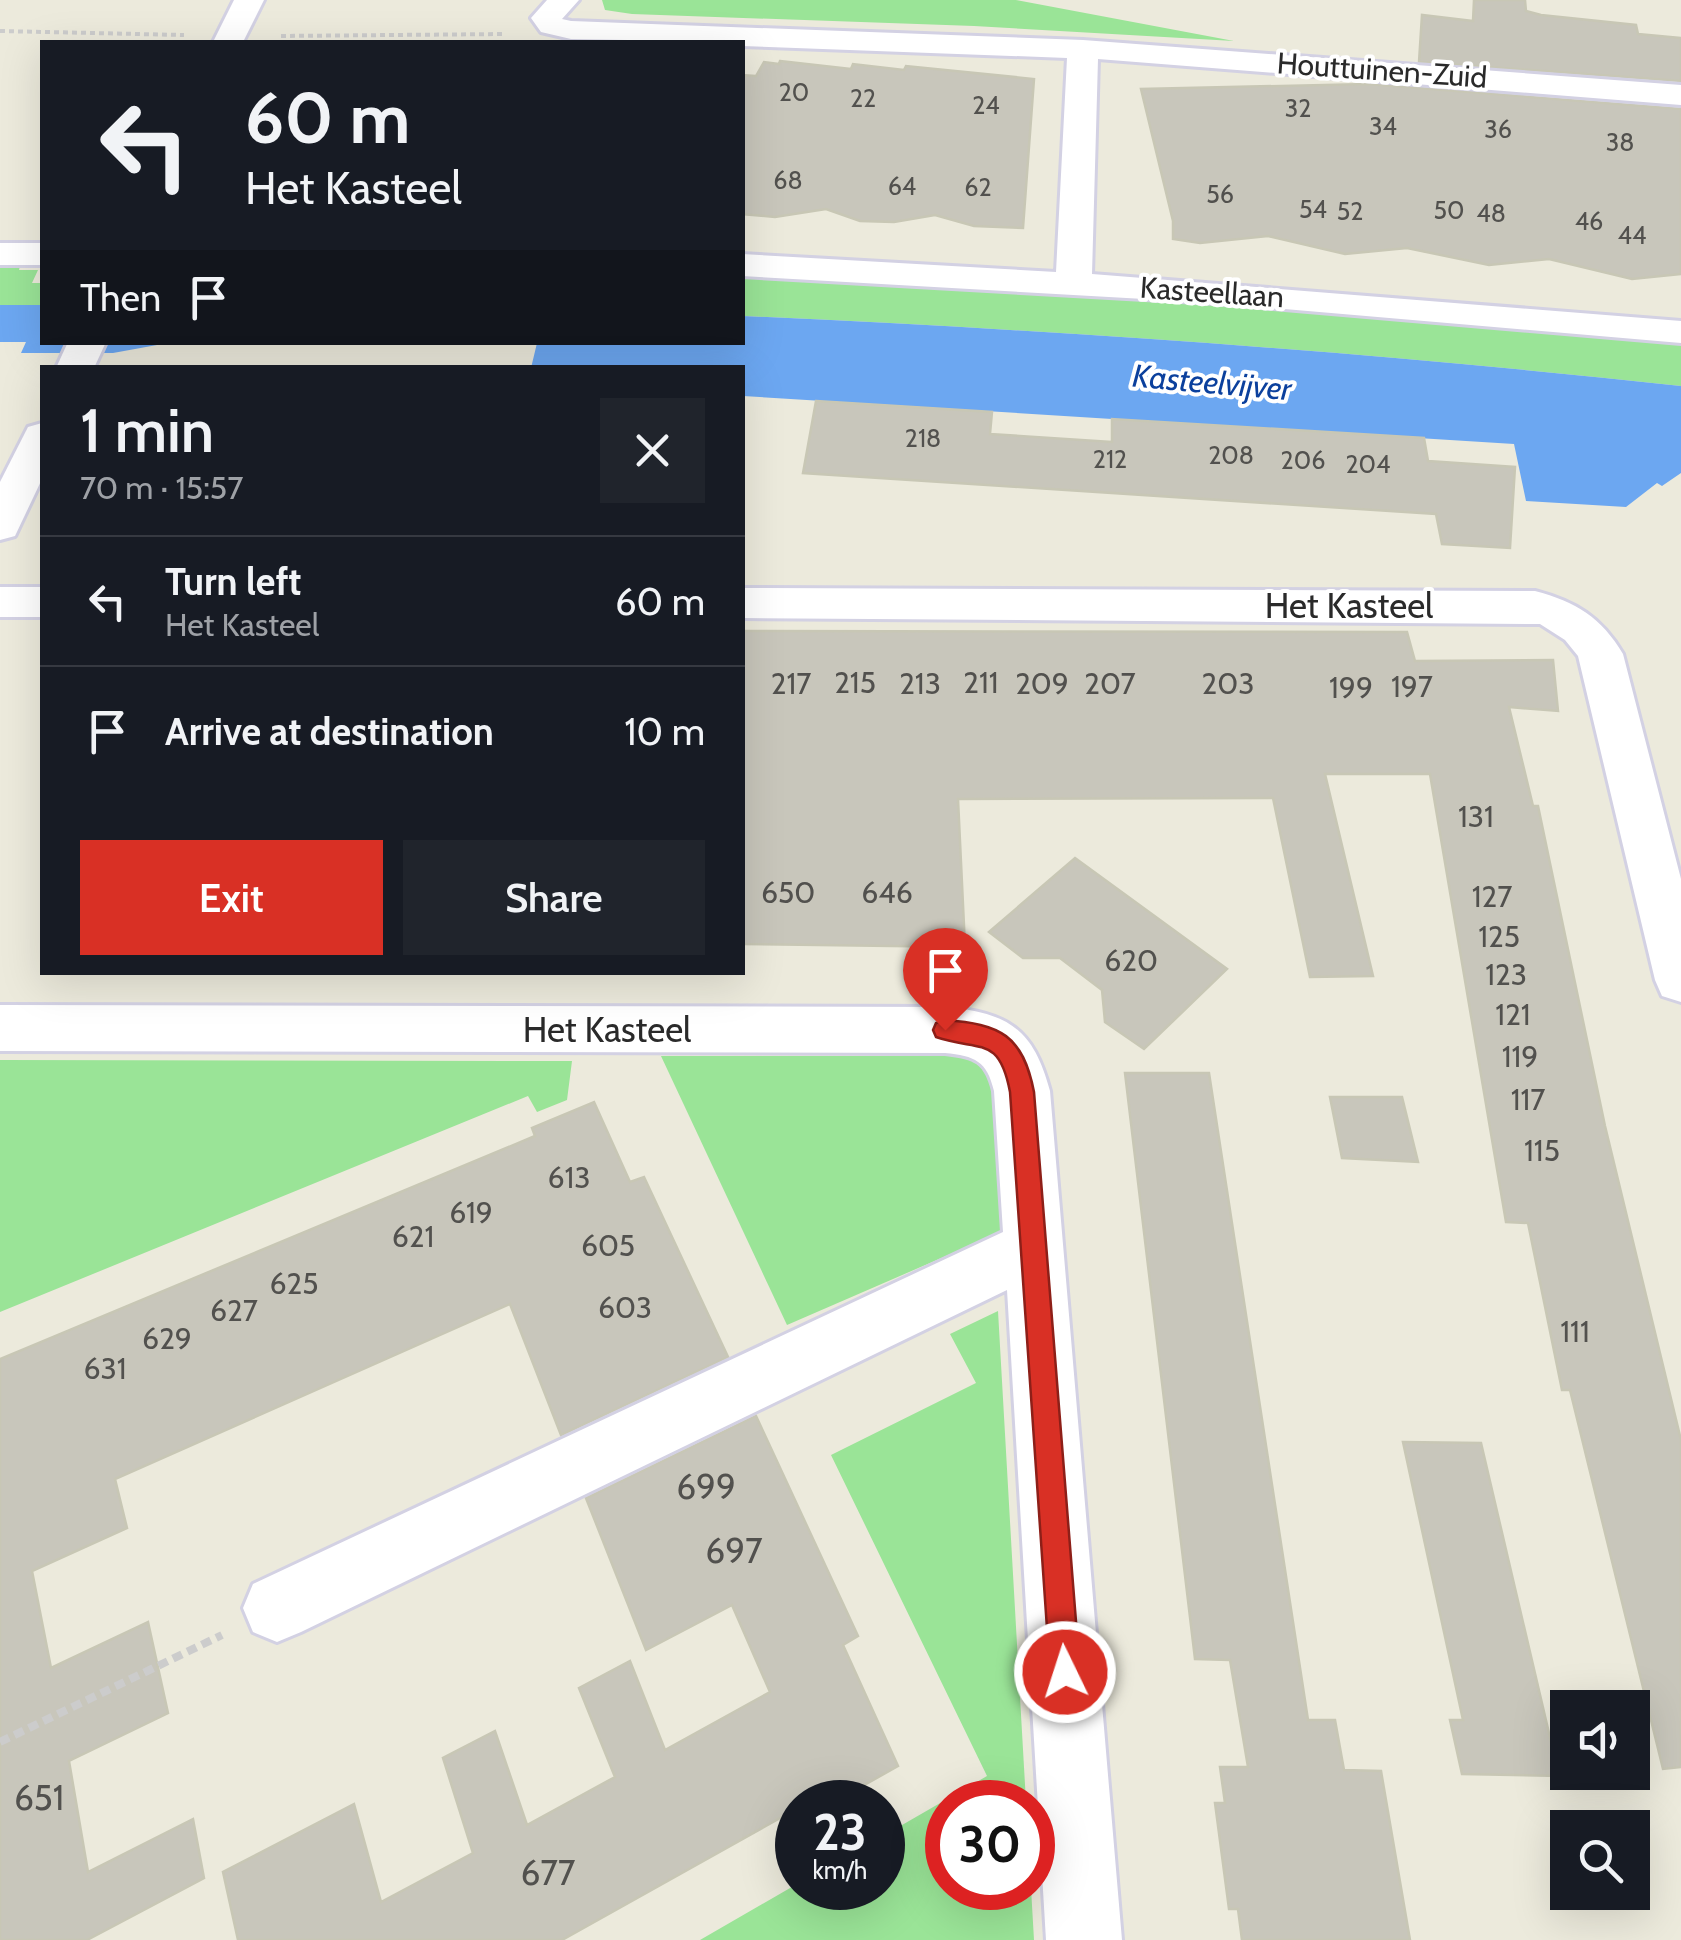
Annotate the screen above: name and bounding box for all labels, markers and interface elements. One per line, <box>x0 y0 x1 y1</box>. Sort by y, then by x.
street label: Houttuinen-Zuid <box>1276 44 1488 96</box>
text: 60 m <box>245 75 410 161</box>
house number: 20 <box>779 77 809 107</box>
icon: left <box>80 80 210 210</box>
house number: 22 <box>850 83 876 113</box>
house number: 24 <box>972 90 1000 120</box>
house number: 32 <box>1285 93 1311 123</box>
house number: 34 <box>1369 111 1397 141</box>
house number: 36 <box>1484 114 1512 144</box>
house number: 38 <box>1606 127 1634 157</box>
text: Het Kasteel <box>245 161 462 215</box>
house number: 68 <box>773 165 803 195</box>
house number: 64 <box>888 171 916 201</box>
house number: 62 <box>964 172 992 202</box>
house number: 56 <box>1206 179 1234 209</box>
house number: 54 <box>1299 194 1327 224</box>
house number: 50 <box>1434 195 1464 225</box>
house number: 52 <box>1337 196 1363 226</box>
house number: 48 <box>1476 198 1506 228</box>
house number: 46 <box>1575 206 1603 236</box>
house number: 44 <box>1618 220 1646 250</box>
street label: Kasteellaan <box>1139 269 1285 315</box>
icon: arrive <box>181 270 236 325</box>
text: Then <box>80 274 161 321</box>
water label: Kasteelvijver <box>1131 356 1294 408</box>
text: 1 min <box>80 394 214 467</box>
button: close <box>600 398 705 503</box>
house number: 218 <box>905 423 941 453</box>
house number: 208 <box>1208 440 1254 470</box>
house number: 212 <box>1093 444 1127 474</box>
house number: 206 <box>1281 445 1325 475</box>
house number: 204 <box>1345 449 1391 479</box>
text: 70 m · 15:57 <box>80 468 243 507</box>
text: Turn left <box>165 558 301 605</box>
icon: left <box>80 574 135 629</box>
text: 60 m <box>615 578 705 625</box>
street label: Het Kasteel <box>1265 584 1434 627</box>
text: Het Kasteel <box>165 605 319 644</box>
house number: 215 <box>834 664 876 701</box>
house number: 211 <box>963 664 999 701</box>
house number: 217 <box>771 665 811 702</box>
house number: 213 <box>899 665 941 702</box>
house number: 209 <box>1015 665 1069 702</box>
house number: 207 <box>1084 665 1136 702</box>
house number: 203 <box>1202 665 1254 702</box>
house number: 197 <box>1391 668 1433 705</box>
house number: 199 <box>1329 669 1373 706</box>
icon: arrive <box>80 704 135 759</box>
text: Arrive at destination <box>165 708 494 755</box>
text: 10 m <box>624 708 705 755</box>
house number: 131 <box>1458 798 1494 835</box>
button: Exit <box>80 840 383 955</box>
button: Share <box>403 840 705 955</box>
house number: 650 <box>761 874 815 911</box>
house number: 646 <box>861 874 913 911</box>
house number: 127 <box>1472 878 1512 915</box>
house number: 125 <box>1478 918 1520 955</box>
pin <box>903 928 988 1031</box>
house number: 620 <box>1104 942 1158 979</box>
icon: arrive <box>918 943 973 998</box>
house number: 123 <box>1485 956 1527 993</box>
house number: 121 <box>1495 996 1531 1033</box>
street label: Het Kasteel <box>523 1008 692 1051</box>
house number: 119 <box>1502 1038 1538 1075</box>
house number: 117 <box>1511 1081 1545 1118</box>
house number: 115 <box>1524 1132 1560 1169</box>
house number: 613 <box>548 1159 590 1196</box>
house number: 619 <box>449 1194 493 1231</box>
house number: 621 <box>392 1218 434 1255</box>
house number: 605 <box>581 1227 635 1264</box>
house number: 625 <box>270 1265 319 1302</box>
house number: 603 <box>598 1289 652 1326</box>
house number: 627 <box>210 1292 258 1329</box>
house number: 111 <box>1560 1313 1590 1350</box>
house number: 629 <box>142 1320 192 1357</box>
house number: 631 <box>83 1350 127 1387</box>
house number: 699 <box>676 1465 736 1508</box>
house number: 697 <box>705 1529 763 1572</box>
position arrow <box>1013 1620 1117 1724</box>
map controls <box>1550 1690 1650 1910</box>
button: sound <box>1550 1690 1650 1790</box>
house number: 651 <box>14 1776 64 1819</box>
speed limit sign: 30 <box>925 1780 1055 1910</box>
text: 23 <box>813 1802 867 1863</box>
button: search <box>1550 1810 1650 1910</box>
house number: 677 <box>521 1851 576 1894</box>
text: km/h <box>813 1855 867 1885</box>

